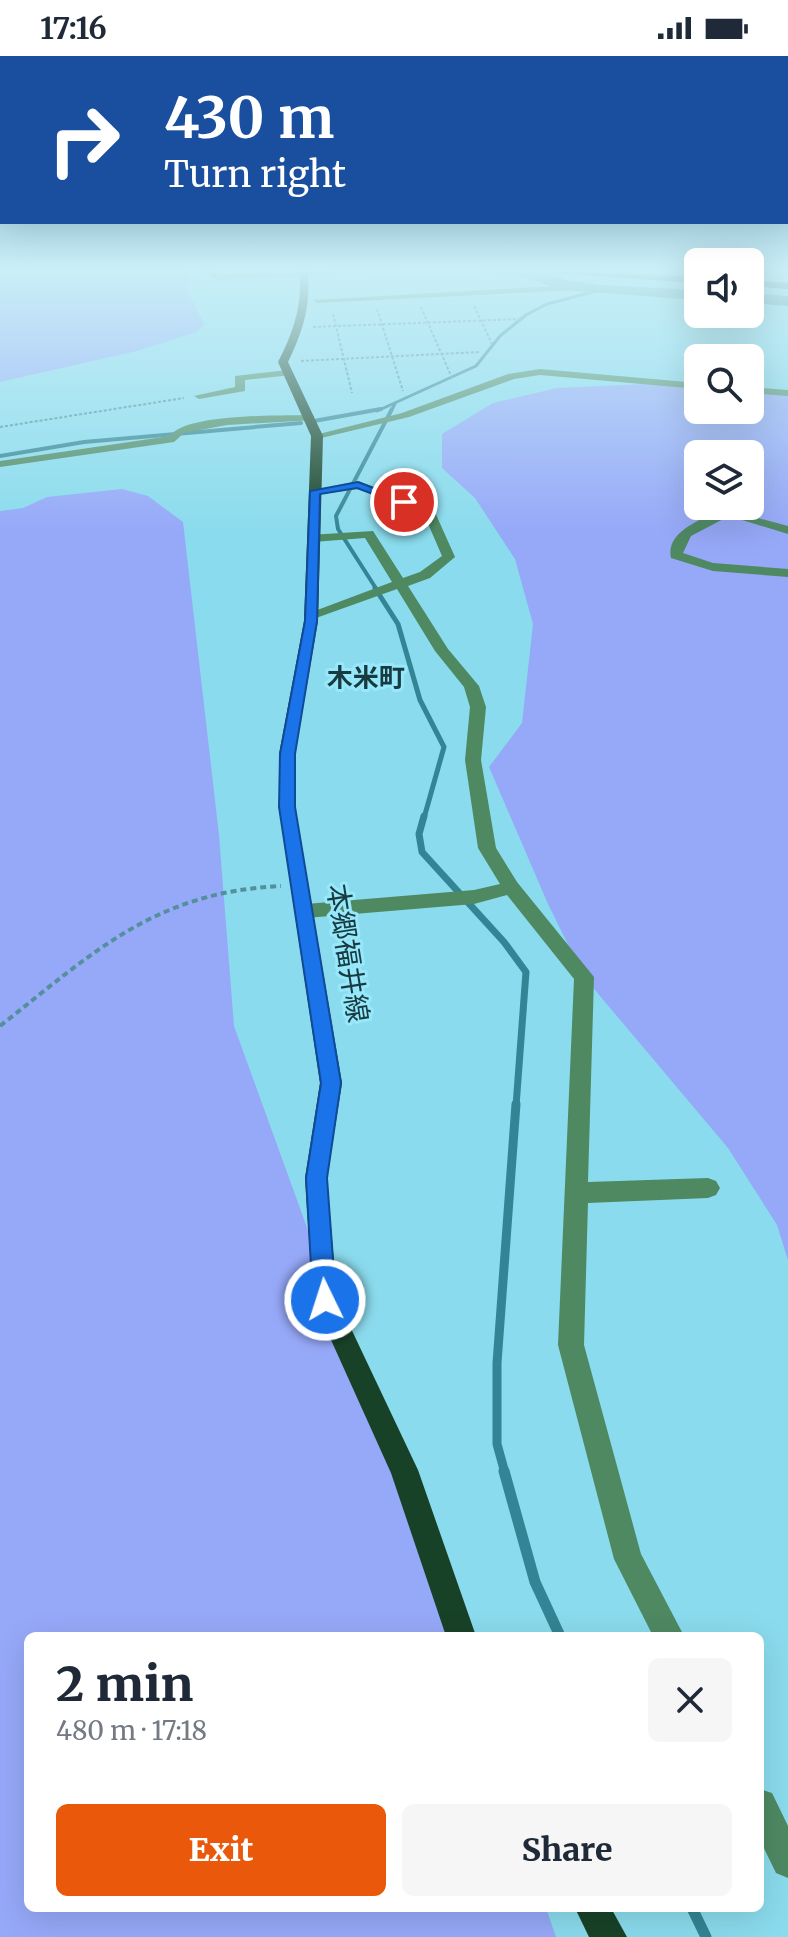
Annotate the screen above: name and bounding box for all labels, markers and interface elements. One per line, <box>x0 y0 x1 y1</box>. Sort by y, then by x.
text: 17:16 <box>40 9 107 47</box>
text: 430 m <box>164 83 334 153</box>
icon: right <box>32 88 136 192</box>
text: Turn right <box>164 152 346 197</box>
map controls <box>684 248 764 520</box>
button: sound <box>684 248 764 328</box>
button: search <box>684 344 764 424</box>
button: layers <box>684 440 764 520</box>
pin <box>370 468 438 536</box>
icon: arrive <box>382 480 426 524</box>
district label: 木米町 <box>327 661 405 694</box>
street label: 本郷福井線 <box>319 881 377 1025</box>
position arrow <box>283 1258 367 1342</box>
text: 2 min <box>56 1654 193 1714</box>
button: close <box>648 1658 732 1742</box>
text: 480 m · 17:18 <box>56 1714 207 1747</box>
button: Exit <box>56 1804 386 1896</box>
button: Share <box>402 1804 732 1896</box>

